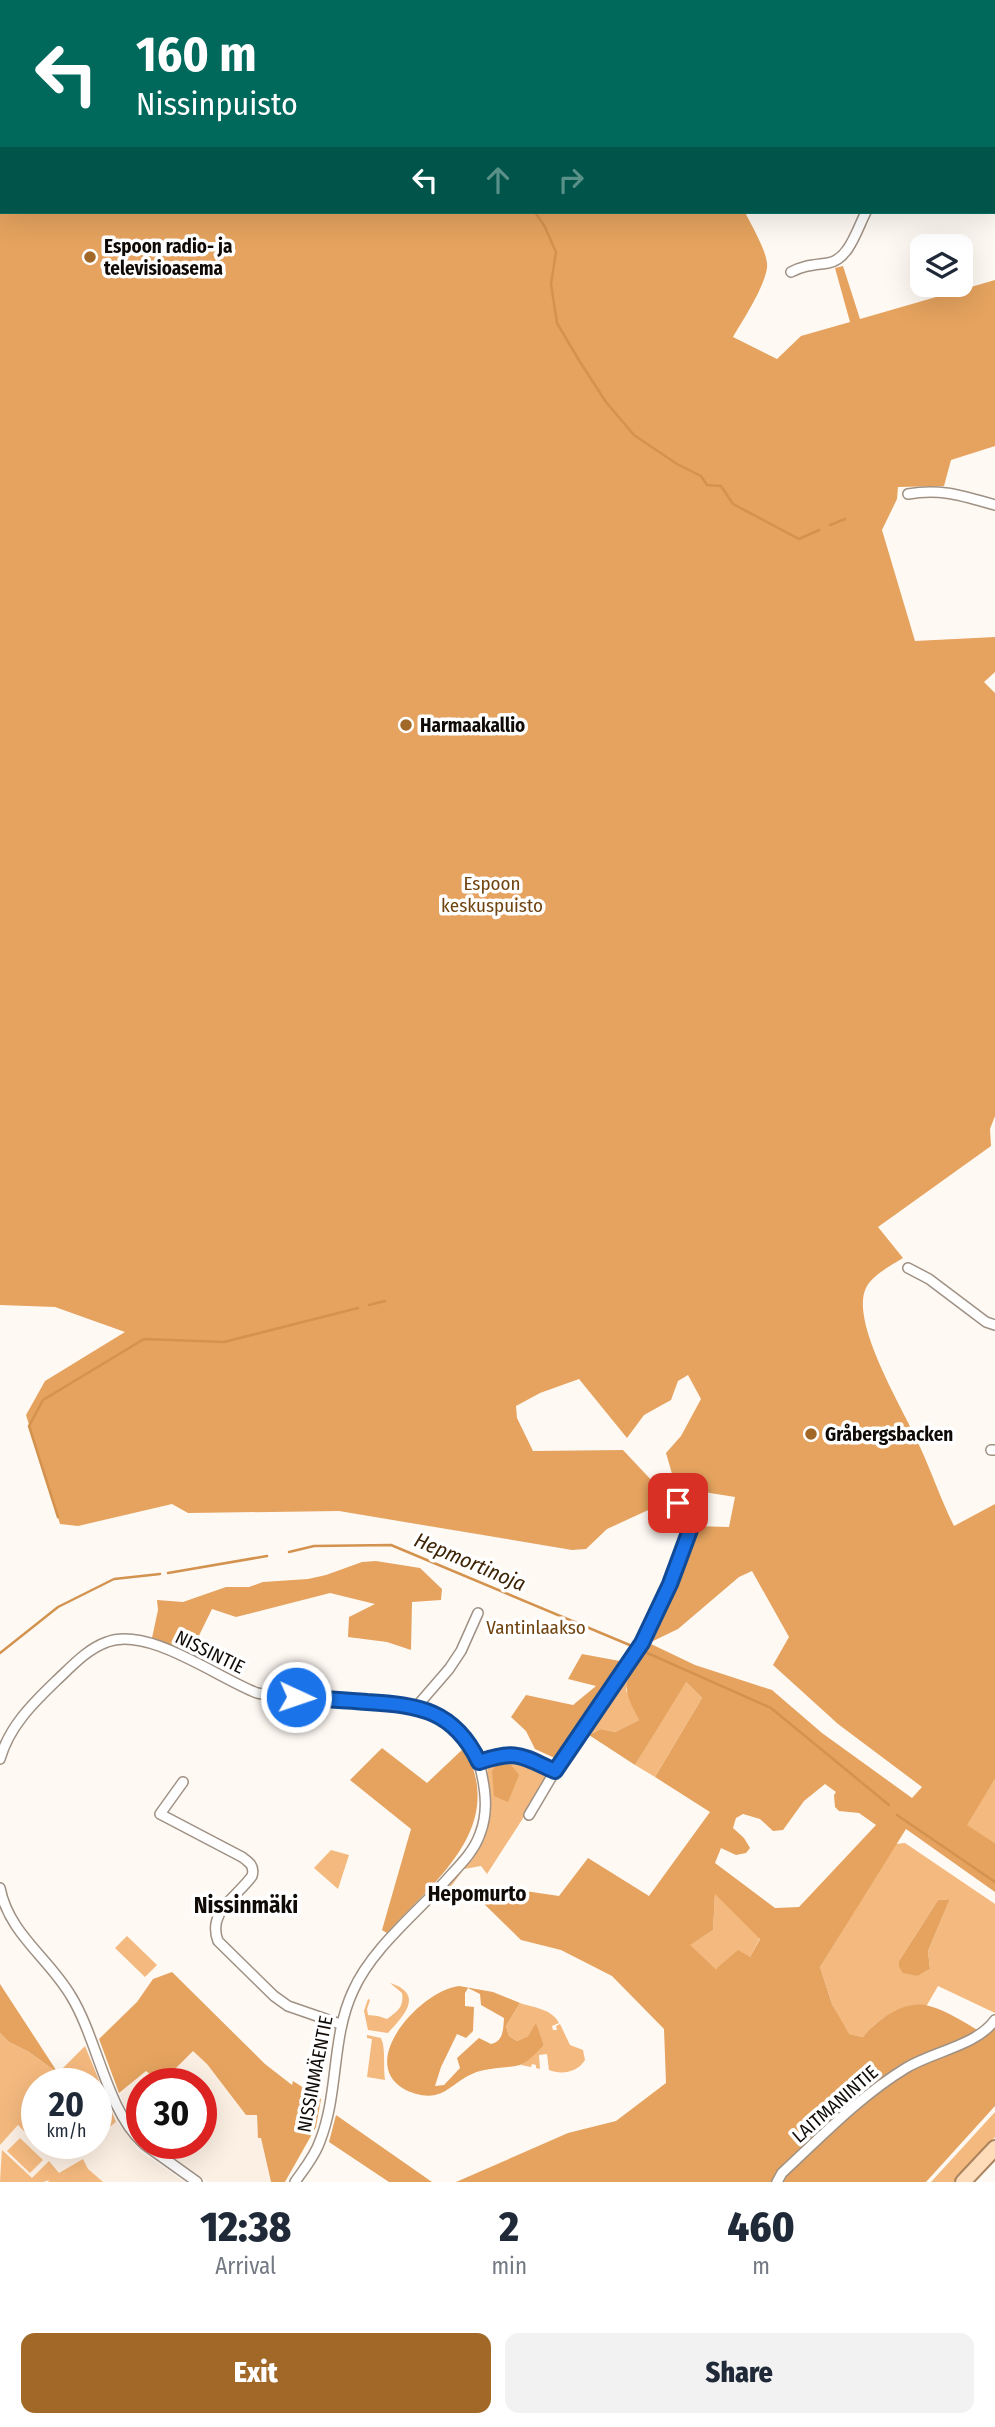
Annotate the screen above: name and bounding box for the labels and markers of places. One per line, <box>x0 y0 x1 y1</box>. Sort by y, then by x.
place label: Espoon radio- ja televisioasema <box>104 235 232 280</box>
marker: Espoon radio- ja televisioasema <box>82 249 98 265</box>
place label: Harmaakallio <box>420 714 525 737</box>
marker: Harmaakallio <box>398 717 414 733</box>
place label: Gråbergsbacken <box>825 1423 953 1446</box>
marker: Gråbergsbacken <box>803 1426 819 1442</box>
pin <box>648 1473 708 1533</box>

